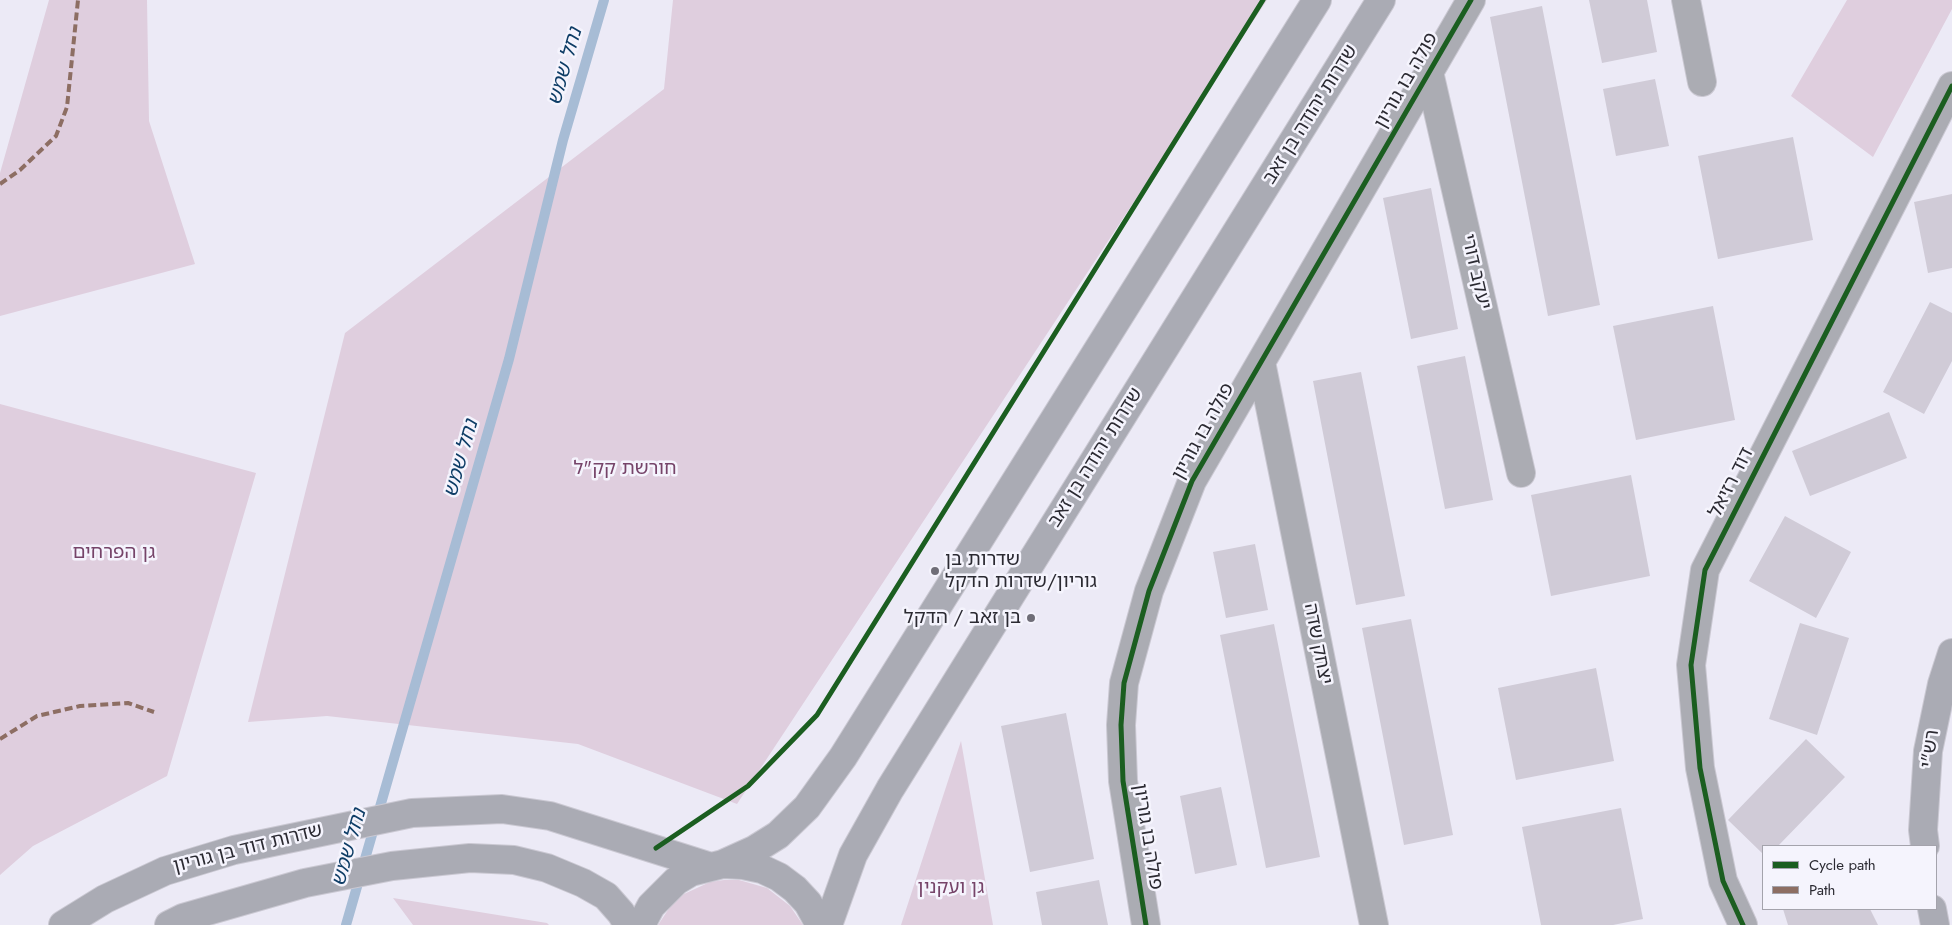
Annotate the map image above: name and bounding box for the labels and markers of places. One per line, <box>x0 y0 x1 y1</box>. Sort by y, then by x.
place label: שדרות בן גוריון/שדרות הדקל <box>945 549 1097 593</box>
marker: שדרות בן גוריון/שדרות הדקל <box>929 565 941 577</box>
place label: בן זאב / הדקל <box>904 607 1021 629</box>
marker: בן זאב / הדקל <box>1025 612 1037 624</box>

